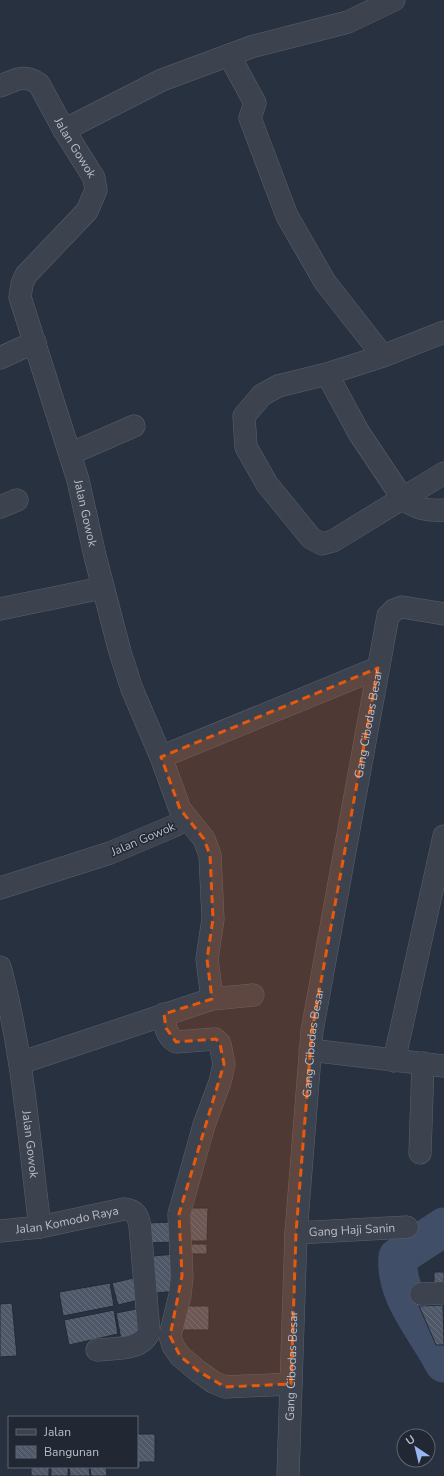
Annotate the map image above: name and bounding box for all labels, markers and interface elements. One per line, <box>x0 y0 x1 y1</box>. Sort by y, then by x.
street label: Jalan Gowok <box>50 114 100 182</box>
street label: Jalan Gowok <box>70 477 101 549</box>
street label: Gang Cibodas Besar <box>350 668 386 779</box>
street label: Jalan Gowok <box>108 818 178 860</box>
street label: Gang Cibodas Besar <box>299 986 328 1098</box>
street label: Jalan Gowok <box>18 1108 42 1180</box>
street label: Jalan Komodo Raya <box>14 1202 120 1238</box>
street label: Gang Haji Sanin <box>308 1220 396 1240</box>
street label: Gang Cibodas Besar <box>282 1310 301 1421</box>
legend <box>8 1416 138 1468</box>
text: Jalan <box>43 1424 71 1440</box>
north arrow <box>396 1428 436 1468</box>
text: U <box>403 1432 418 1449</box>
text: Bangunan <box>44 1444 99 1460</box>

